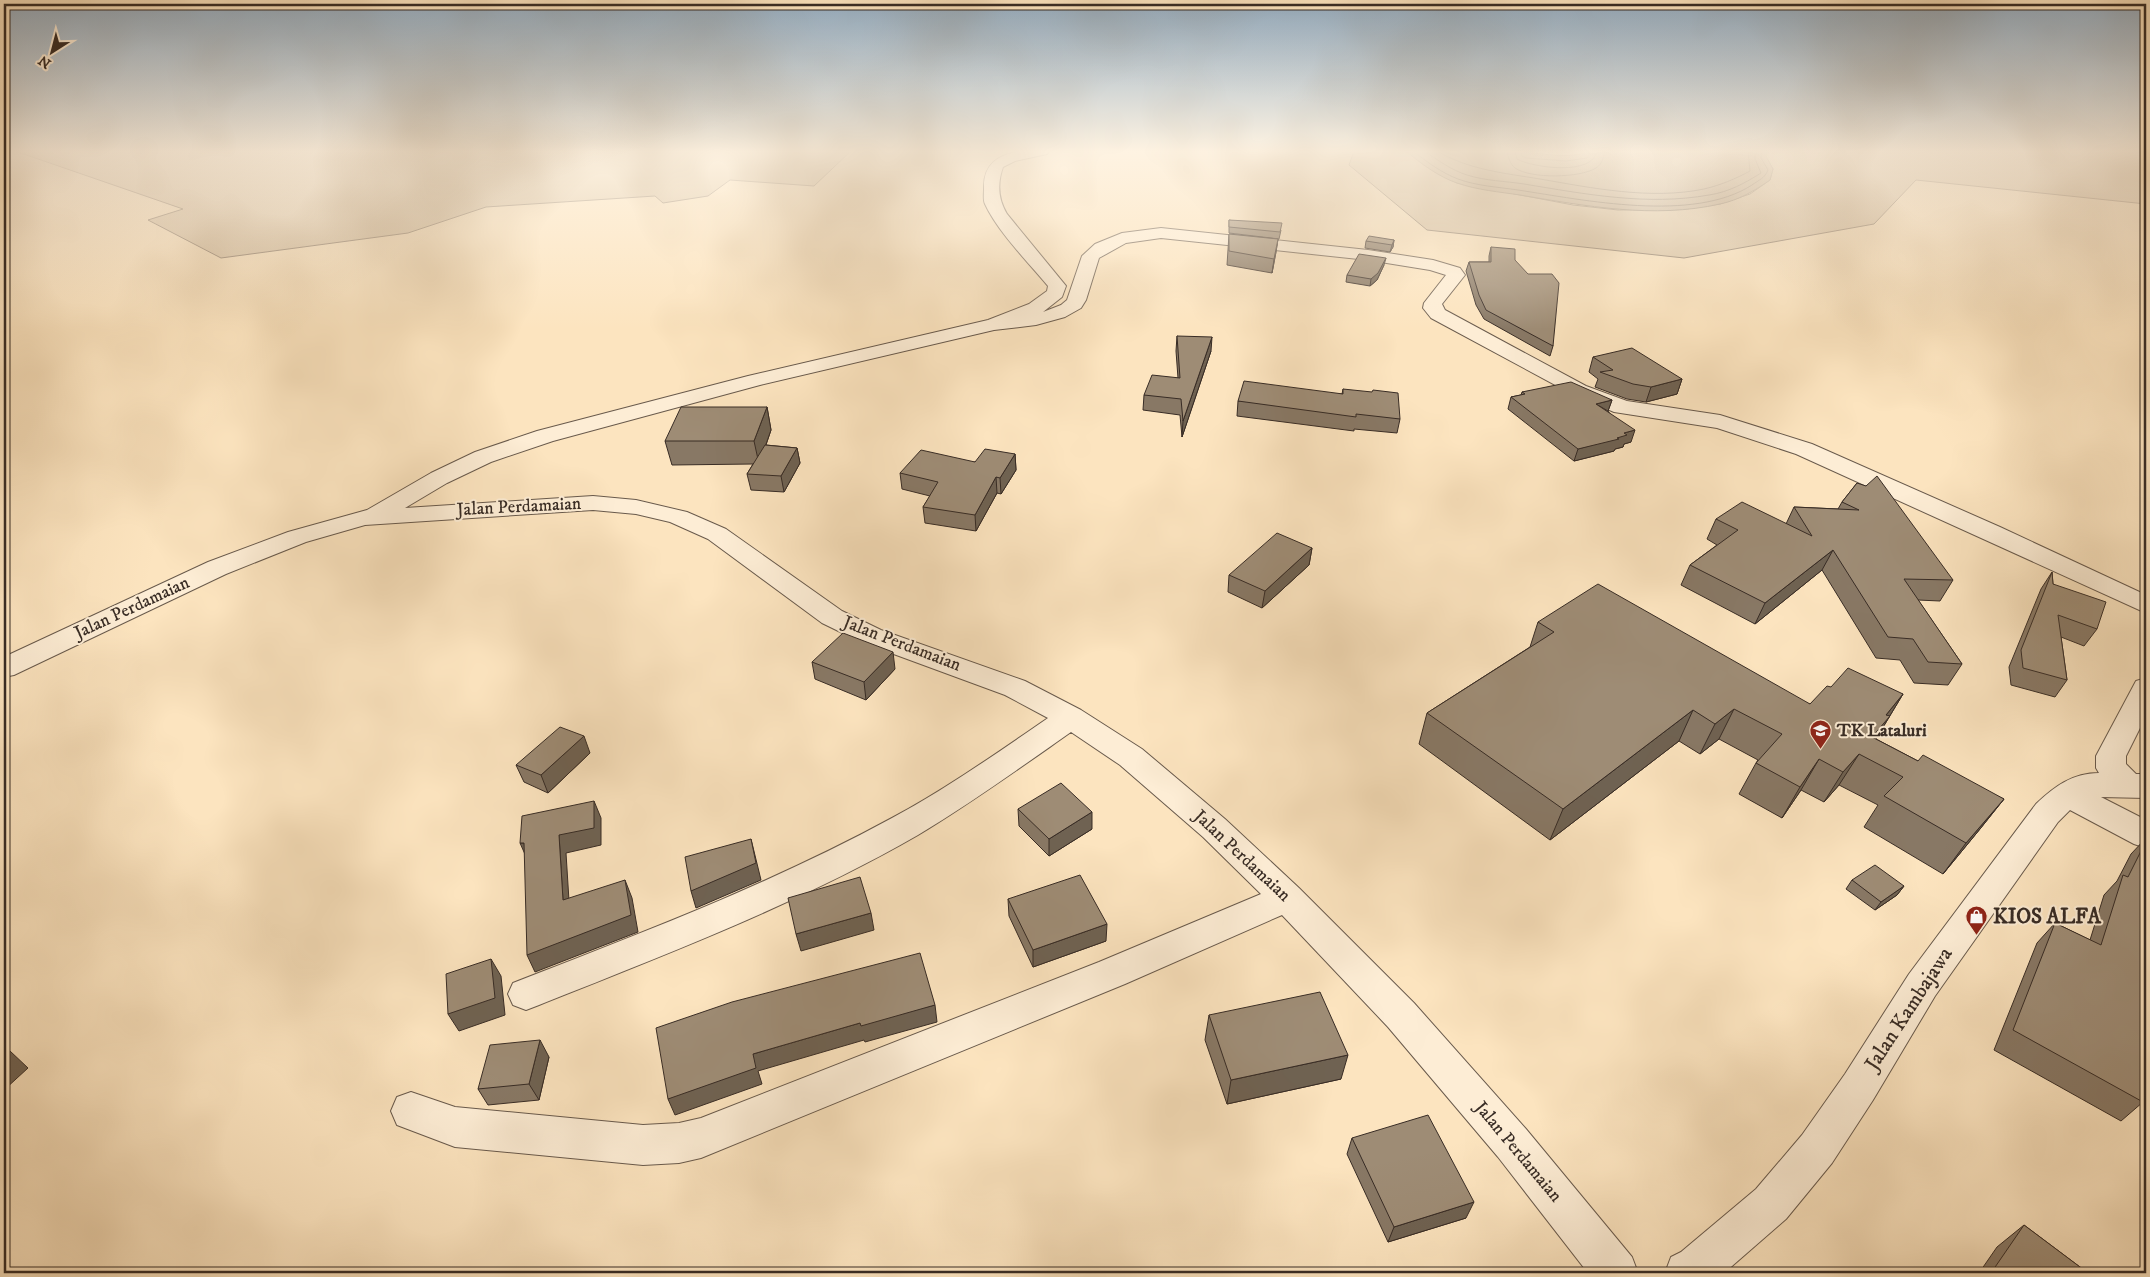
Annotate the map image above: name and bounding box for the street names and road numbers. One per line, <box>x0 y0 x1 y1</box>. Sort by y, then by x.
street label: Jalan Perdamaian <box>454 493 582 521</box>
street label: Jalan Perdamaian <box>69 571 194 645</box>
street label: Jalan Perdamaian <box>838 611 965 677</box>
street label: Jalan Perdamaian <box>1187 804 1295 907</box>
street label: Jalan Kambajawa <box>1858 942 1959 1077</box>
street label: Jalan Perdamaian <box>1468 1096 1567 1207</box>

